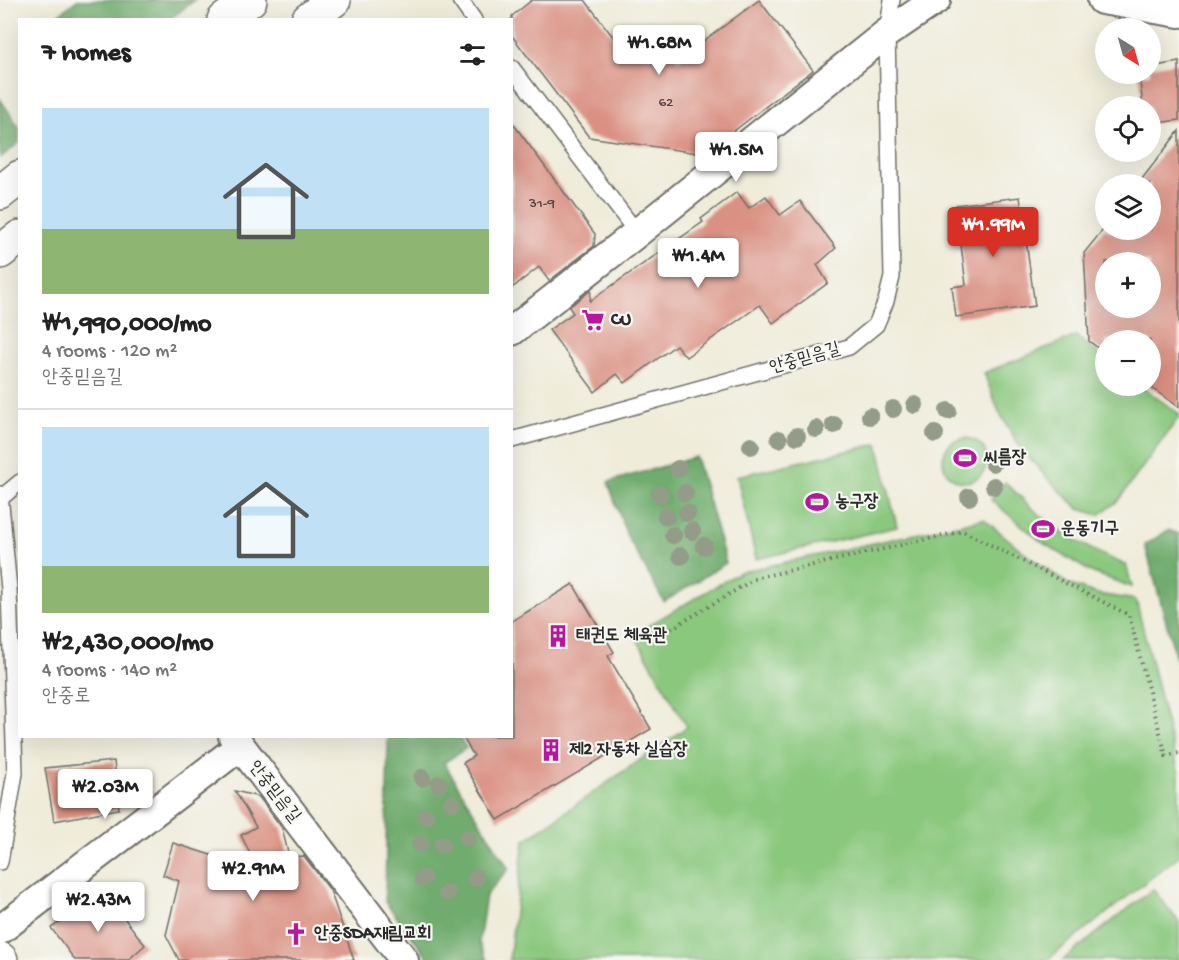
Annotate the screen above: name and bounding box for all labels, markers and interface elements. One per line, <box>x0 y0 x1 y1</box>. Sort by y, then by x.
north arrow <box>1095 18 1161 84</box>
map controls <box>1095 18 1161 396</box>
pin: ₩1.68M <box>610 25 708 76</box>
text: ₩1.68M <box>627 33 691 56</box>
icon: filters <box>456 38 489 71</box>
text: 7 homes <box>42 39 131 70</box>
house number: 62 <box>659 94 673 112</box>
button: locate <box>1095 96 1161 162</box>
pin: ₩1.5M <box>694 132 778 183</box>
text: ₩1.5M <box>709 140 763 163</box>
icon: home <box>212 147 320 255</box>
button: layers <box>1095 174 1161 240</box>
house number: 31-9 <box>528 195 556 213</box>
pin: ₩1.99M <box>944 207 1042 258</box>
text: ₩1.99M <box>961 215 1025 238</box>
pin: ₩1.4M <box>656 238 740 289</box>
text: ₩1.4M <box>672 246 724 269</box>
button: + <box>1095 252 1161 318</box>
supermarket icon: CU <box>580 307 606 333</box>
text: ₩1,990,000/mo <box>42 310 211 341</box>
place label: CU <box>610 310 632 331</box>
button: − <box>1095 330 1161 396</box>
street label: 안중믿음길 <box>767 339 843 379</box>
text: 4 rooms · 120 m² <box>42 341 177 364</box>
text: 안중믿음길 <box>42 367 122 390</box>
sports icon: 씨름장 <box>952 445 978 471</box>
place label: 씨름장 <box>983 448 1027 469</box>
icon: home <box>212 466 320 574</box>
sports icon: 농구장 <box>804 489 830 515</box>
place label: 농구장 <box>835 492 879 513</box>
sports icon: 운동기구 <box>1030 516 1056 542</box>
place label: 운동기구 <box>1061 519 1119 540</box>
building icon: 태권도 체육관 <box>545 623 571 649</box>
place label: 태권도 체육관 <box>576 626 668 647</box>
text: ₩2,430,000/mo <box>42 629 213 660</box>
text: 4 rooms · 140 m² <box>42 660 177 683</box>
text: 안중로 <box>42 686 90 709</box>
building icon: 제2 자동차 실습장 <box>538 737 564 763</box>
place label: 제2 자동차 실습장 <box>569 739 688 761</box>
street label: 안중믿음길 <box>243 757 305 827</box>
pin: ₩2.03M <box>56 769 154 820</box>
text: ₩2.03M <box>72 777 138 800</box>
pin: ₩2.91M <box>204 851 302 902</box>
text: ₩2.91M <box>222 859 284 882</box>
pin: ₩2.43M <box>49 882 147 933</box>
text: ₩2.43M <box>66 890 130 913</box>
church icon: 안중SDA재림교회 <box>283 921 309 947</box>
place label: 안중SDA재림교회 <box>314 924 432 945</box>

